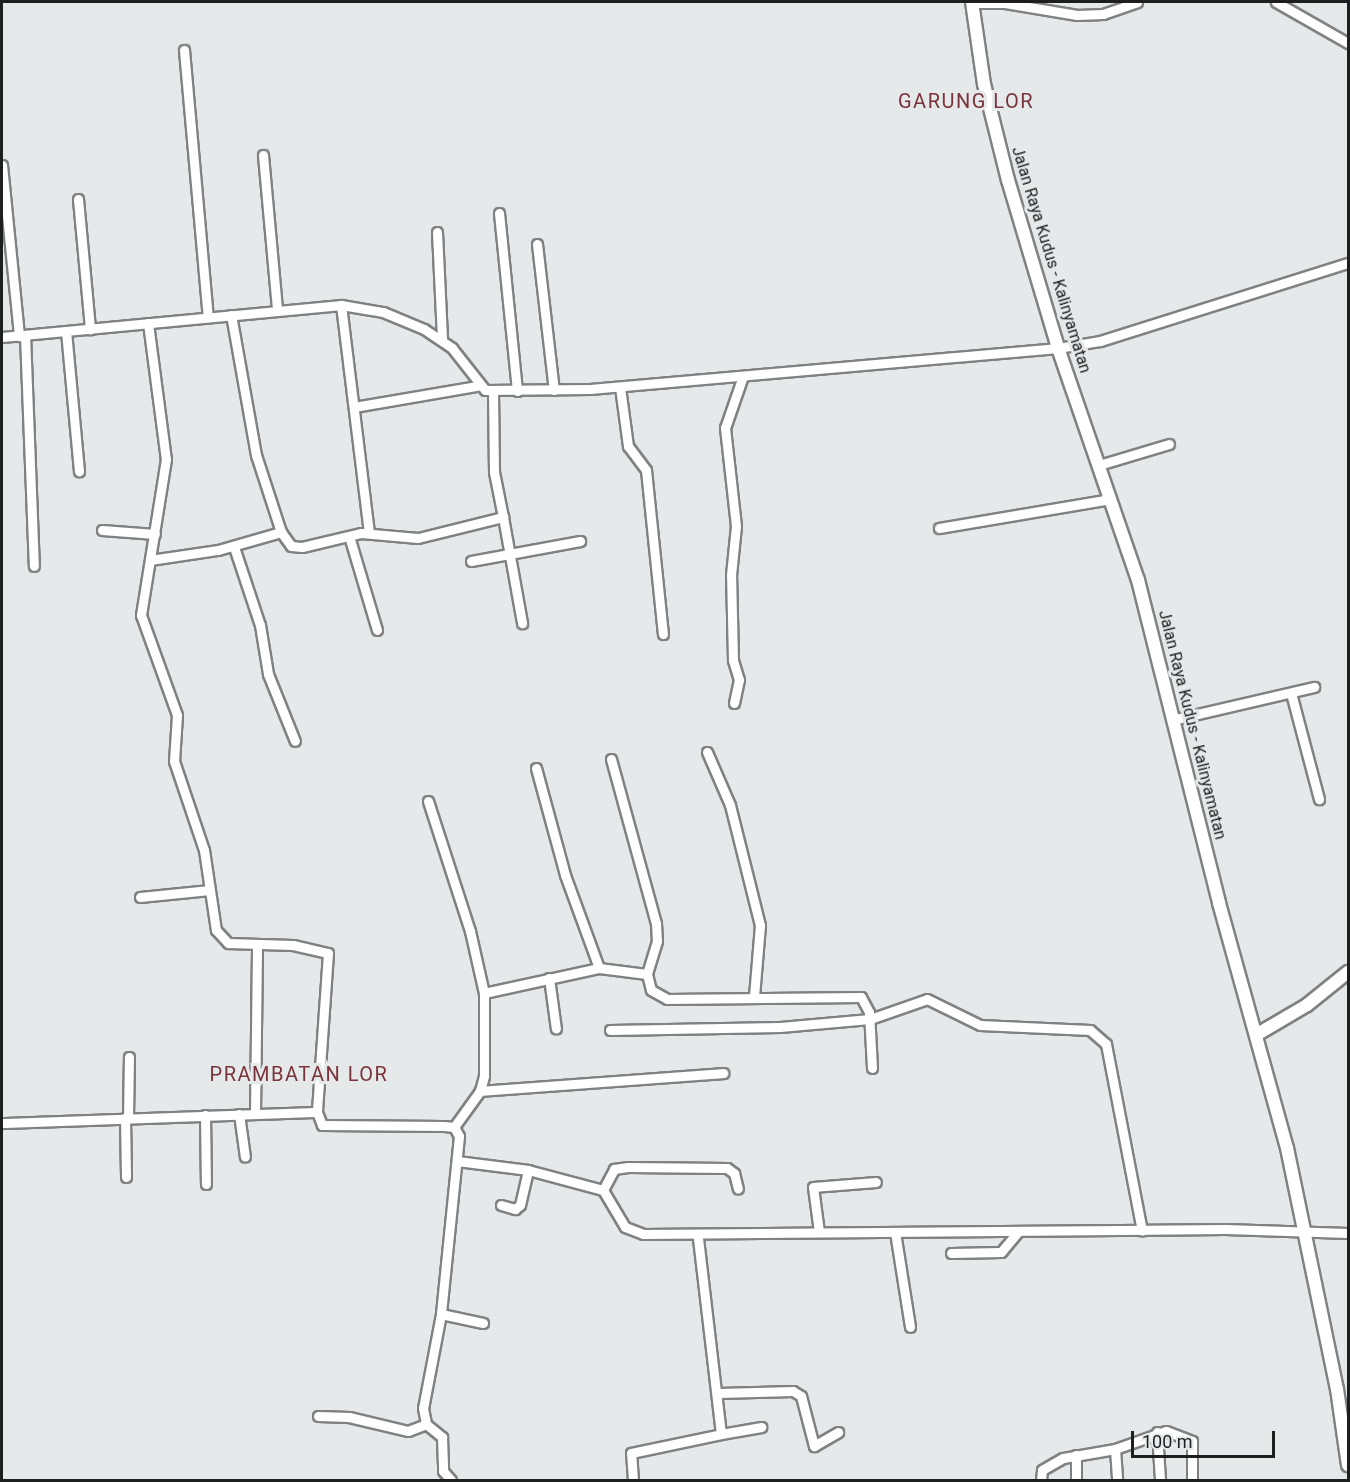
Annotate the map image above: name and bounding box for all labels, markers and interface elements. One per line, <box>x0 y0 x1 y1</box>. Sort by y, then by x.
district label: GARUNG LOR <box>898 89 1034 113</box>
street label: Jalan Raya Kudus - Kalinyamatan <box>1007 145 1095 375</box>
street label: Jalan Raya Kudus - Kalinyamatan <box>1154 608 1230 842</box>
district label: PRAMBATAN LOR <box>210 1062 388 1086</box>
scale bar <box>1134 1419 1278 1457</box>
text: 100 m <box>1142 1431 1193 1452</box>

